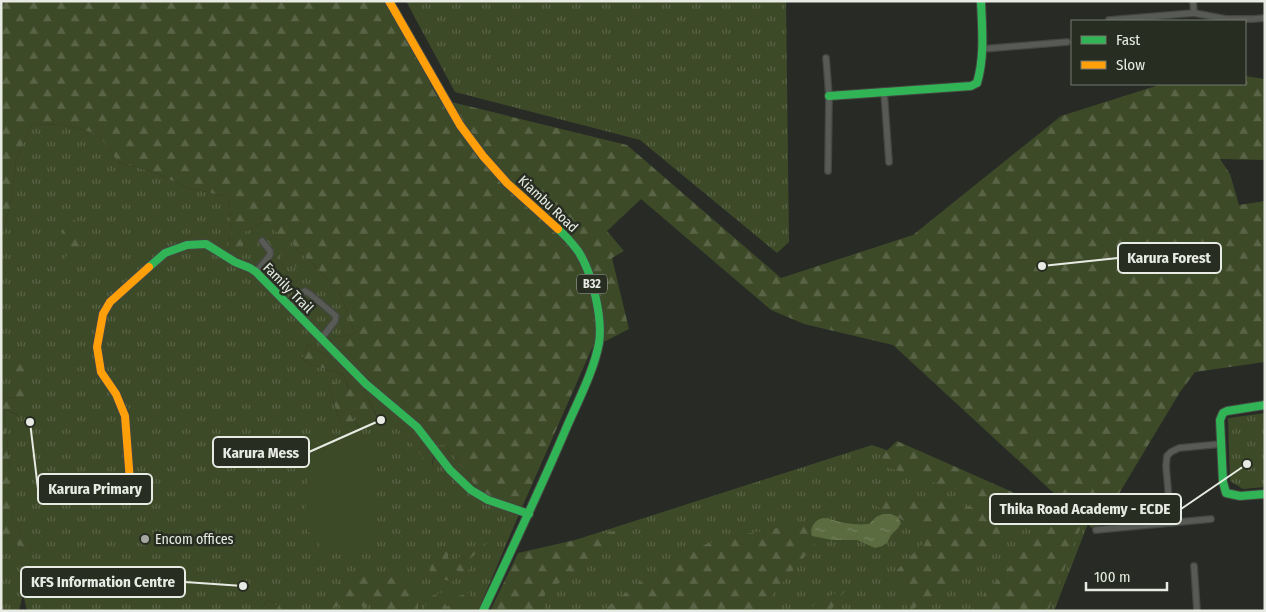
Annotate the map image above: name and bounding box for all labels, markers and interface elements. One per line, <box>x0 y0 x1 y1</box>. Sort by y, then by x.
legend <box>1071 20 1246 85</box>
text: Fast <box>1116 31 1140 49</box>
text: Slow <box>1116 56 1145 74</box>
street label: Kiambu Road <box>515 172 581 236</box>
callout: Karura Forest <box>1118 243 1221 273</box>
text: Karura Forest <box>1127 249 1211 267</box>
street label: Family Trail <box>259 259 317 317</box>
road number: B32 <box>577 274 607 294</box>
callout: Karura Mess <box>213 437 309 467</box>
text: Karura Mess <box>223 444 300 462</box>
callout: Karura Primary <box>38 474 152 504</box>
text: Karura Primary <box>48 480 143 498</box>
callout: Thika Road Academy - ECDE <box>990 494 1181 524</box>
text: Thika Road Academy - ECDE <box>1000 500 1170 518</box>
place label: Encom offices <box>155 531 234 548</box>
marker: Encom offices <box>139 533 151 545</box>
scale bar <box>1086 560 1167 592</box>
callout: KFS Information Centre <box>21 567 185 597</box>
text: 100 m <box>1094 568 1131 586</box>
text: KFS Information Centre <box>31 573 175 591</box>

